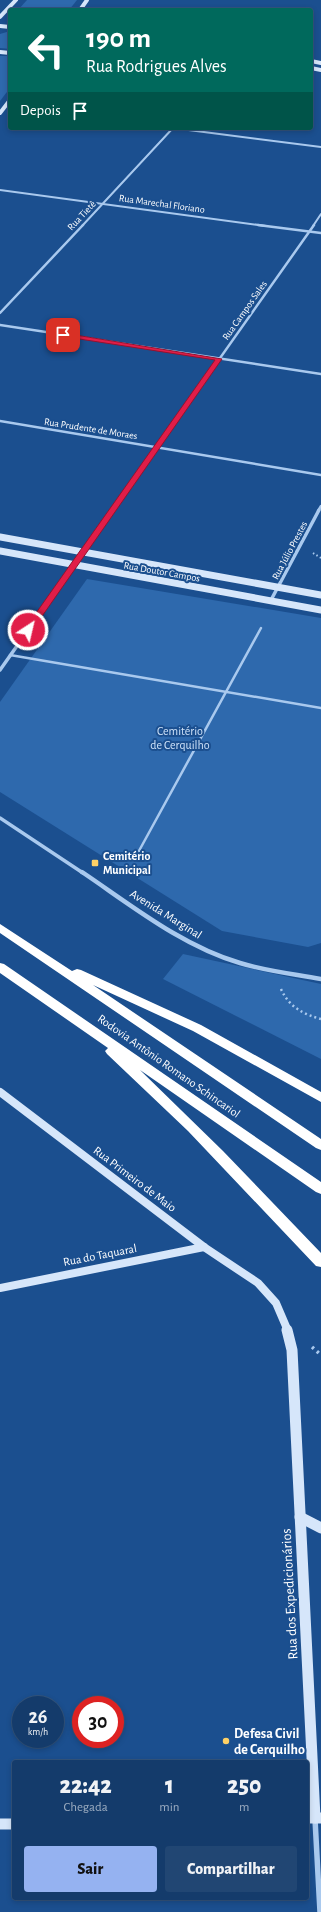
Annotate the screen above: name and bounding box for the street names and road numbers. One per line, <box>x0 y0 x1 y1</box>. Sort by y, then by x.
street label: Rua Marechal Floriano <box>118 193 205 215</box>
street label: Rua Tietê <box>66 199 98 232</box>
street label: Rua Campos Sales <box>221 279 269 342</box>
street label: Rua Prudente de Moraes <box>43 417 139 441</box>
street label: Rua Júlio Prestes <box>270 520 310 581</box>
street label: Rua Doutor Campos <box>123 560 201 584</box>
street label: Avenida Marginal <box>128 887 204 941</box>
street label: Rodovia Antônio Romano Schincariol <box>96 1012 242 1120</box>
street label: Rua Primeiro de Maio <box>91 1144 179 1214</box>
street label: Rua do Taquaral <box>62 1242 138 1268</box>
street label: Rua dos Expedicionários <box>280 1528 300 1660</box>

